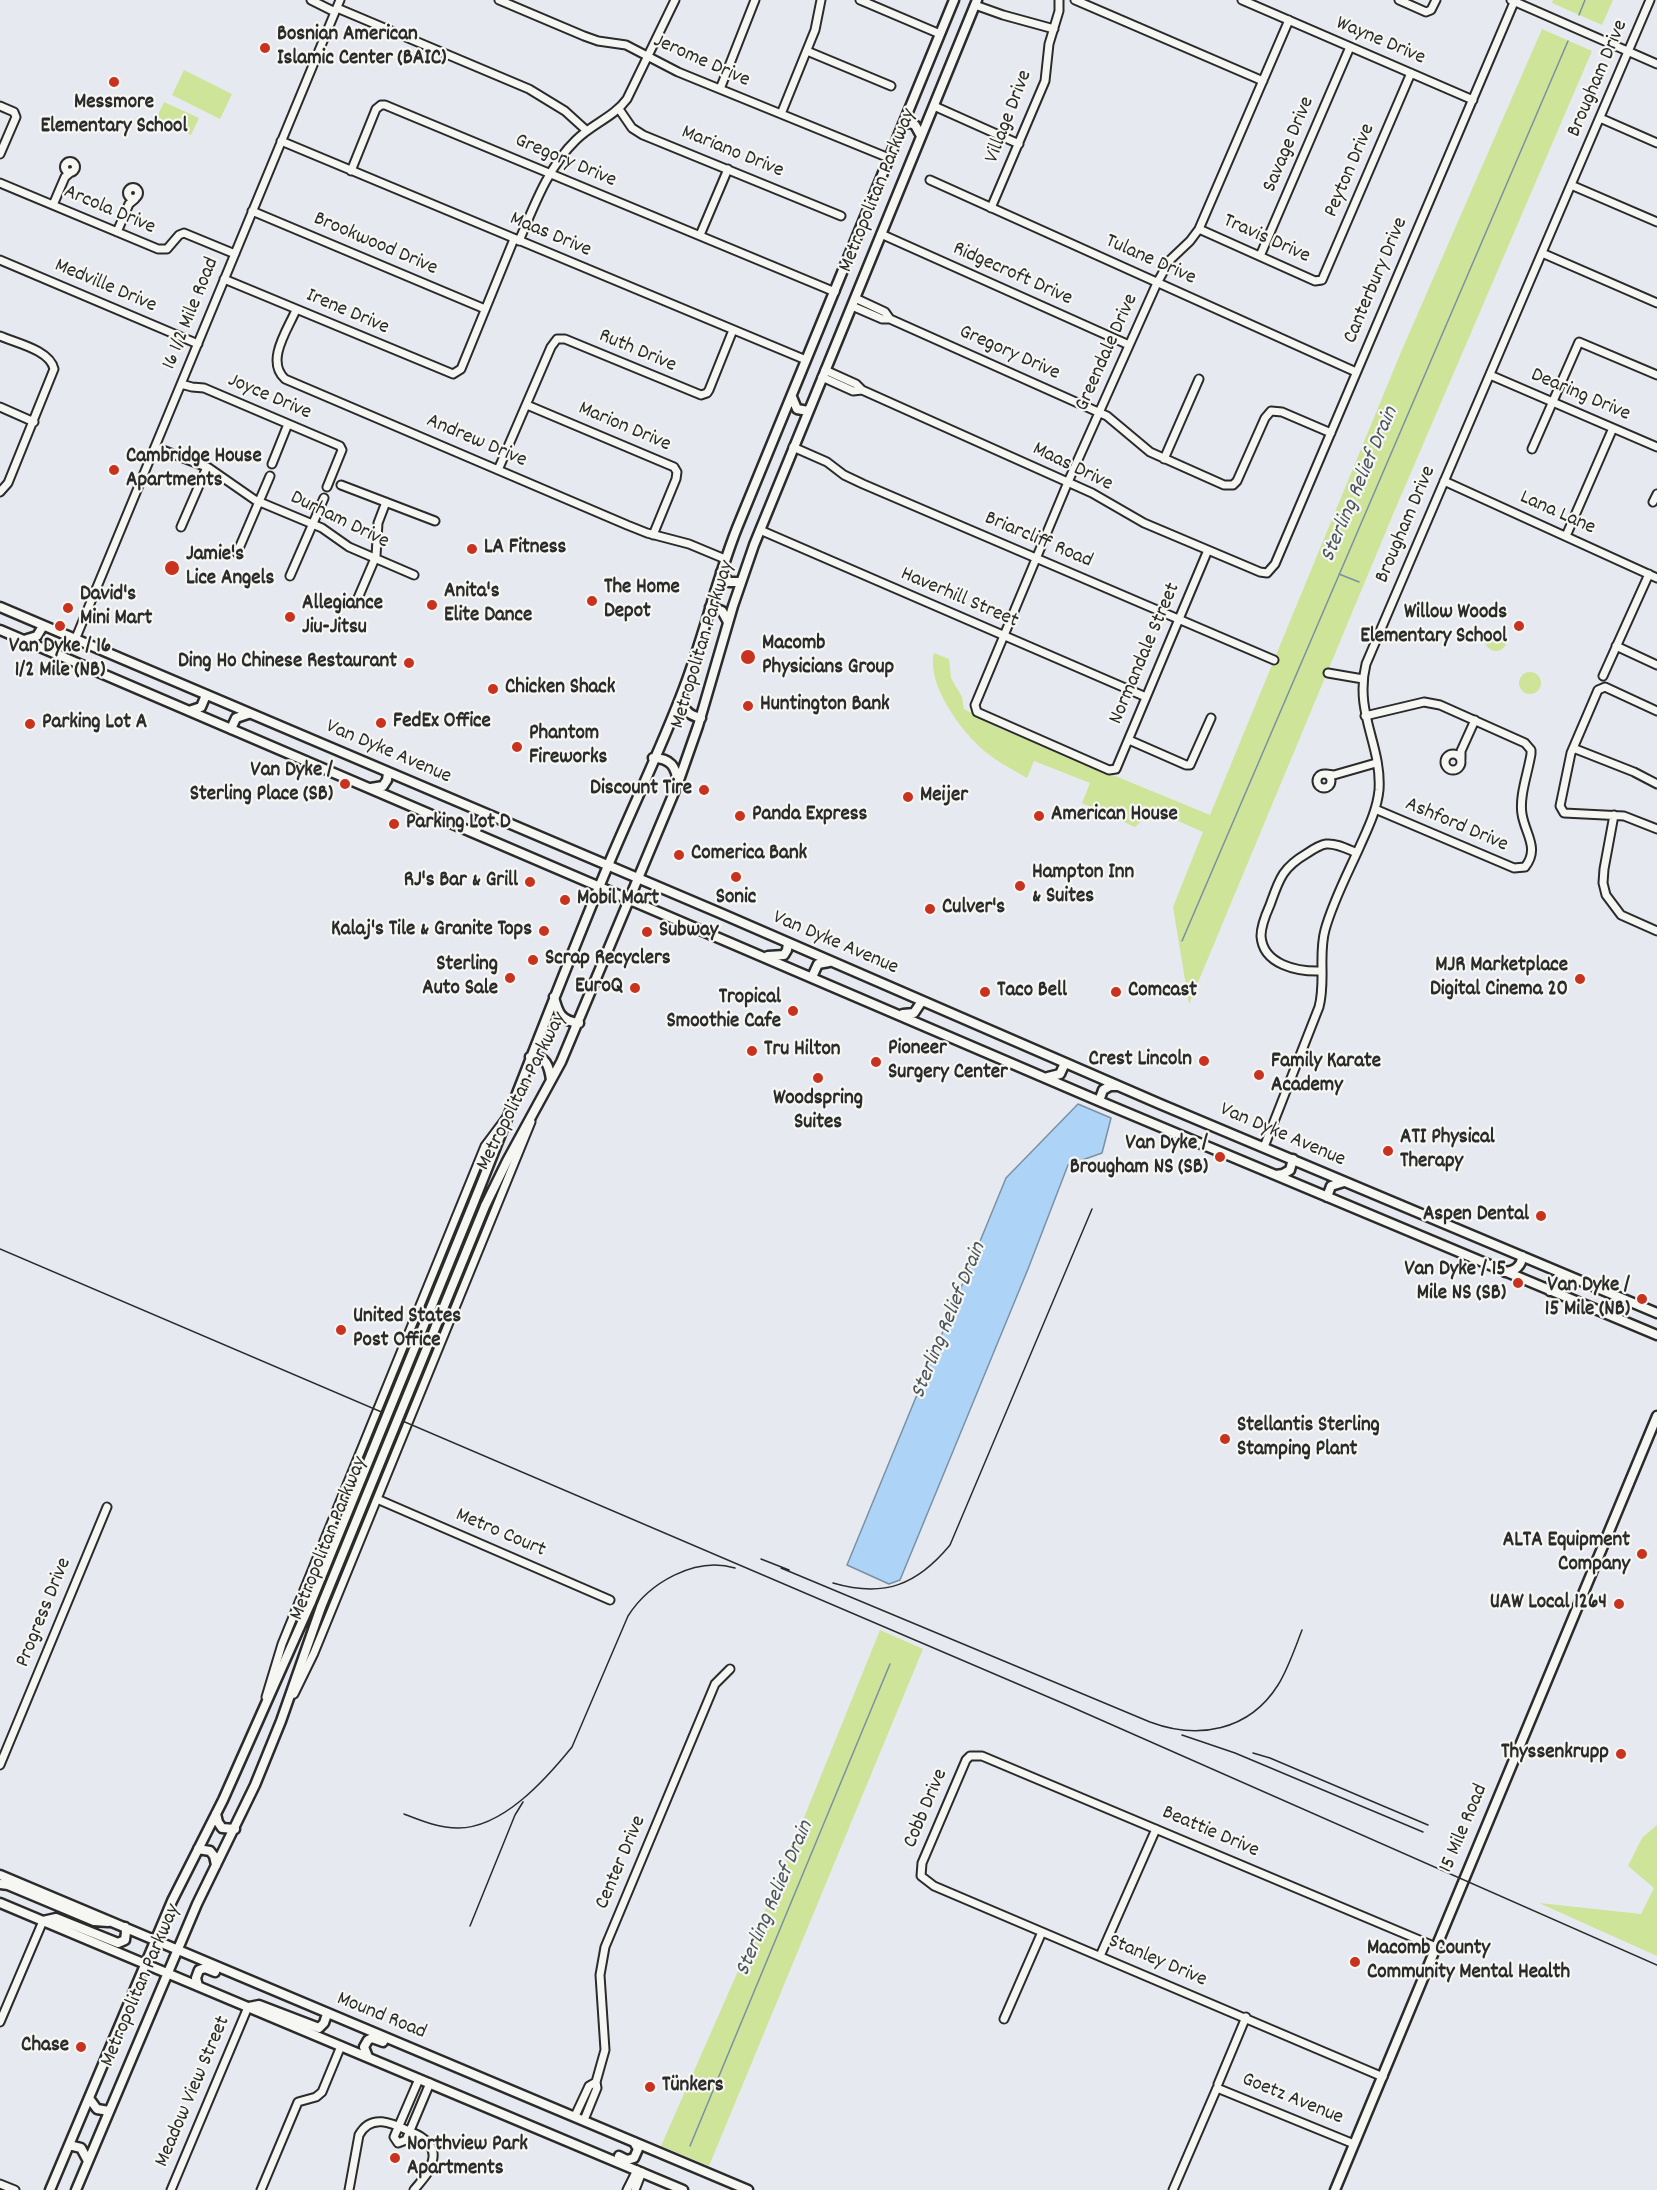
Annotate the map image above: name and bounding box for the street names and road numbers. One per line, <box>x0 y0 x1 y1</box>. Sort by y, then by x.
street label: Wayne Drive <box>1332 12 1428 72</box>
street label: Brougham Drive <box>1563 17 1635 141</box>
street label: Jerome Drive <box>649 30 753 94</box>
street label: Village Drive <box>981 67 1039 167</box>
street label: Savage Drive <box>1259 93 1321 197</box>
street label: Metropolitan Parkway <box>835 106 923 276</box>
street label: Peyton Drive <box>1320 120 1382 222</box>
street label: Mariano Drive <box>677 121 787 185</box>
street label: Gregory Drive <box>510 129 620 195</box>
street label: Arcola Drive <box>59 180 159 242</box>
street label: Brookwood Drive <box>309 208 441 282</box>
street label: Maas Drive <box>505 208 595 264</box>
street label: Travis Drive <box>1219 210 1313 270</box>
street label: Canterbury Drive <box>1339 214 1415 348</box>
street label: Tulane Drive <box>1101 230 1199 292</box>
street label: Ridgecroft Drive <box>948 237 1076 313</box>
street label: Medville Drive <box>50 254 160 320</box>
street label: 16 1/2 Mile Road <box>158 254 226 374</box>
street label: Irene Drive <box>302 284 392 342</box>
street label: Greendale Drive <box>1071 290 1145 416</box>
street label: Gregory Drive <box>955 321 1063 387</box>
street label: Ruth Drive <box>594 324 680 380</box>
street label: Dearing Drive <box>1526 364 1634 428</box>
street label: Joyce Drive <box>223 369 315 427</box>
street label: Marion Drive <box>574 397 674 459</box>
street label: Andrew Drive <box>422 410 530 474</box>
street label: Maas Drive <box>1028 438 1116 498</box>
street label: Brougham Drive <box>1371 463 1443 587</box>
street label: Durham Drive <box>285 486 393 556</box>
street label: Lana Lane <box>1515 486 1599 542</box>
street label: Briarcliff Road <box>980 507 1096 575</box>
street label: Metropolitan Parkway <box>667 558 741 732</box>
street label: Haverhill Street <box>896 563 1022 635</box>
street label: Normandale Street <box>1105 579 1187 729</box>
street label: Van Dyke Avenue <box>321 715 455 791</box>
street label: Ashford Drive <box>1401 793 1511 859</box>
street label: Van Dyke Avenue <box>768 906 902 982</box>
street label: Metropolitan Parkway <box>472 1009 574 1175</box>
street label: Van Dyke Avenue <box>1215 1098 1349 1174</box>
street label: Metropolitan Parkway <box>286 1454 374 1624</box>
street label: Metro Court <box>451 1504 549 1564</box>
street label: Progress Drive <box>12 1555 78 1671</box>
street label: Cobb Drive <box>899 1766 955 1852</box>
street label: 15 Mile Road <box>1435 1781 1495 1877</box>
street label: Beattie Drive <box>1158 1801 1262 1865</box>
street label: Center Drive <box>591 1812 653 1914</box>
street label: Metropolitan Parkway <box>96 1901 188 2071</box>
street label: Stanley Drive <box>1104 1930 1210 1994</box>
street label: Mound Road <box>333 1988 429 2046</box>
street label: Meadow View Street <box>151 2013 237 2171</box>
street label: Goetz Avenue <box>1238 2068 1346 2132</box>

